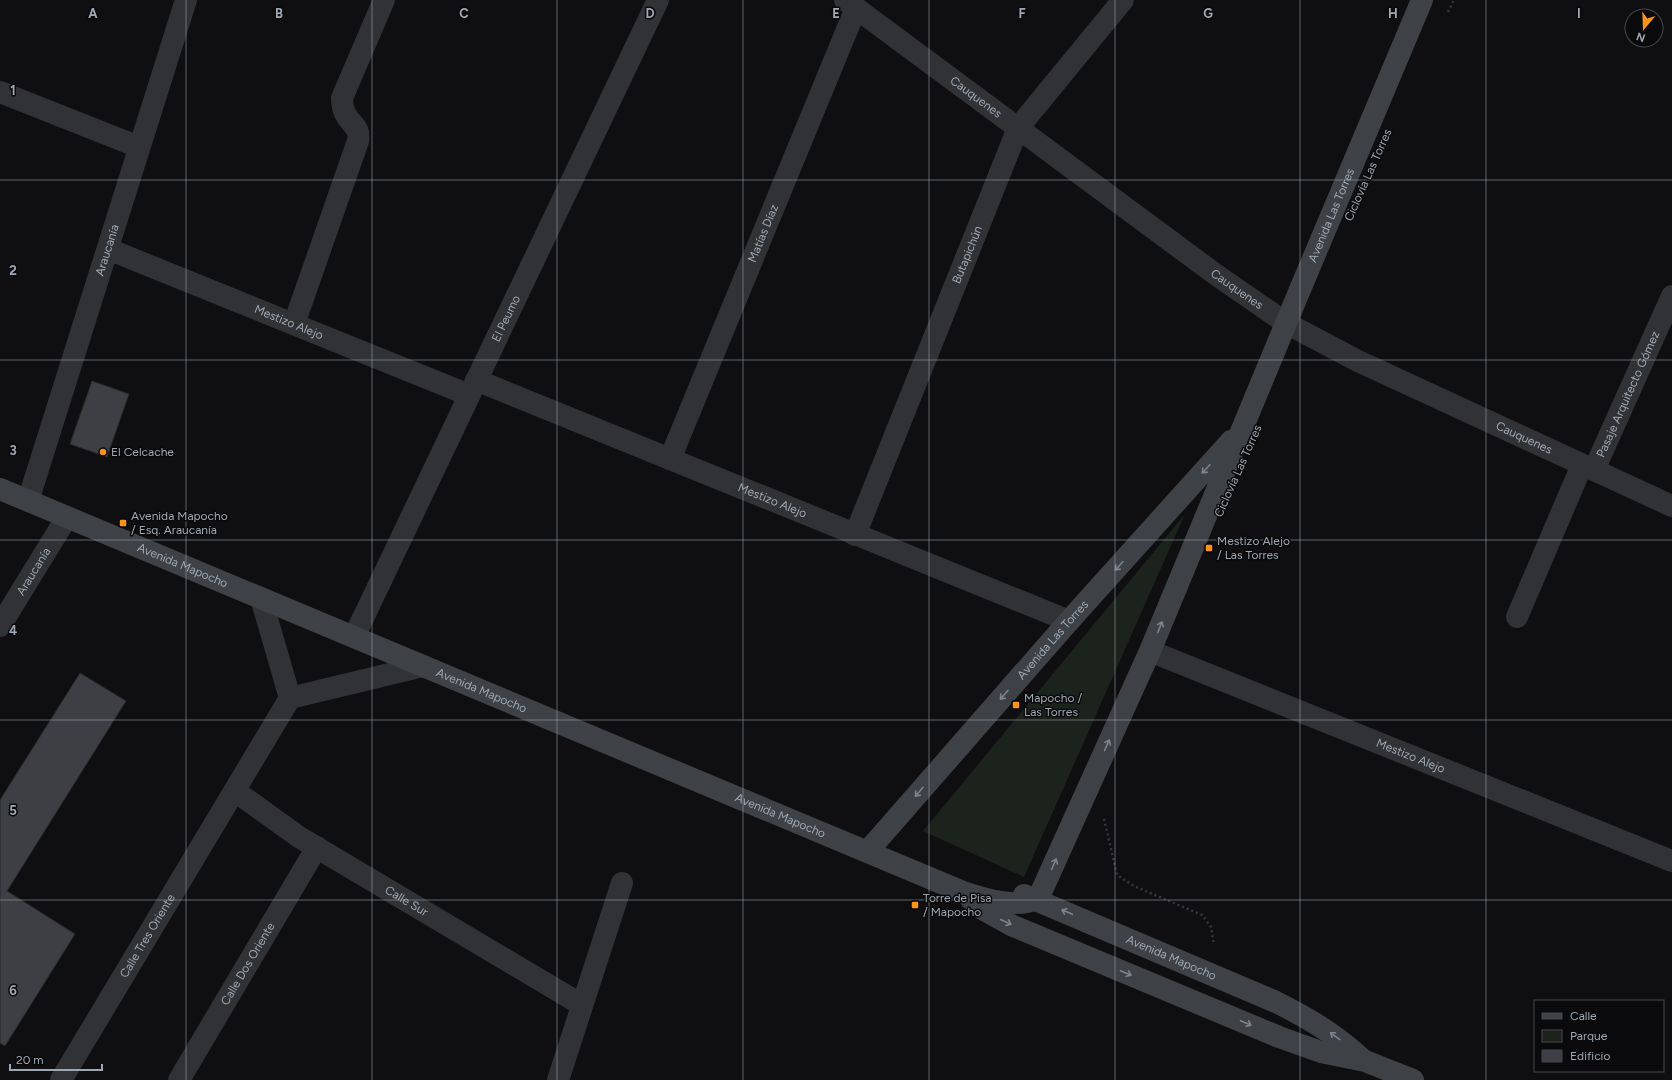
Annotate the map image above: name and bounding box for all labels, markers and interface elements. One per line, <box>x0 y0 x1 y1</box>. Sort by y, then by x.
text: A <box>88 6 98 21</box>
text: B <box>275 6 283 21</box>
text: C <box>459 6 469 21</box>
text: D <box>645 6 655 21</box>
text: E <box>832 6 840 21</box>
text: F <box>1018 6 1026 21</box>
text: G <box>1203 6 1213 21</box>
text: H <box>1388 6 1398 21</box>
text: I <box>1577 6 1581 21</box>
north arrow <box>1624 8 1664 48</box>
text: N <box>1635 29 1647 45</box>
street label: Cauquenes <box>947 73 1005 121</box>
text: 1 <box>10 83 16 98</box>
street label: Ciclovía Las Torres <box>1341 126 1395 223</box>
street label: Avenida Las Torres <box>1305 166 1357 264</box>
street label: Matías Díaz <box>745 202 781 264</box>
street label: Araucanía <box>92 223 122 278</box>
street label: Butapichún <box>949 223 985 286</box>
text: 2 <box>9 263 17 278</box>
street label: Cauquenes <box>1208 266 1266 312</box>
street label: El Peumo <box>489 293 523 344</box>
street label: Mestizo Alejo <box>252 302 325 342</box>
street label: Pasaje Arquitecto Gómez <box>1594 329 1662 460</box>
street label: Cauquenes <box>1494 419 1555 457</box>
street label: Ciclovía Las Torres <box>1211 422 1265 519</box>
text: 3 <box>9 443 17 458</box>
place label: El Celcache <box>111 445 174 459</box>
marker: El Celcache <box>98 447 108 457</box>
one-way arrow <box>1201 464 1210 475</box>
street label: Mestizo Alejo <box>736 480 809 521</box>
place label: Avenida Mapocho / Esq. Araucanía <box>131 509 228 537</box>
marker: Avenida Mapocho / Esq. Araucanía <box>118 518 128 528</box>
place label: Mestizo Alejo / Las Torres <box>1217 534 1290 562</box>
street label: Avenida Mapocho <box>135 540 230 591</box>
marker: Mestizo Alejo / Las Torres <box>1204 543 1214 553</box>
street label: Araucanía <box>14 545 53 598</box>
one-way arrow <box>1114 561 1123 571</box>
street label: Avenida Las Torres <box>1014 597 1091 682</box>
one-way arrow <box>1157 621 1164 633</box>
text: 4 <box>9 623 17 638</box>
street label: Avenida Mapocho <box>434 665 529 716</box>
one-way arrow <box>1000 689 1009 700</box>
place label: Mapocho / Las Torres <box>1024 691 1082 719</box>
marker: Mapocho / Las Torres <box>1011 700 1021 710</box>
street label: Mestizo Alejo <box>1374 736 1447 776</box>
one-way arrow <box>1104 740 1111 752</box>
one-way arrow <box>914 787 923 798</box>
street label: Avenida Mapocho <box>733 790 828 841</box>
text: 5 <box>9 803 17 818</box>
one-way arrow <box>1051 858 1058 870</box>
street label: Calle Sur <box>383 883 431 919</box>
street label: Calle Tres Oriente <box>117 891 178 980</box>
place label: Torre de Pisa / Mapocho <box>923 891 991 919</box>
marker: Torre de Pisa / Mapocho <box>910 900 920 910</box>
one-way arrow <box>1062 908 1074 915</box>
one-way arrow <box>1000 919 1012 926</box>
street label: Calle Dos Oriente <box>218 920 278 1008</box>
street label: Avenida Mapocho <box>1124 932 1219 983</box>
one-way arrow <box>1119 969 1131 977</box>
text: 6 <box>9 983 17 998</box>
legend <box>1534 1000 1664 1072</box>
text: Calle <box>1570 1009 1597 1023</box>
one-way arrow <box>1239 1020 1251 1027</box>
text: Parque <box>1570 1029 1608 1043</box>
one-way arrow <box>1330 1032 1341 1040</box>
scale bar <box>10 1046 102 1072</box>
text: Edificio <box>1570 1049 1610 1063</box>
text: 20 m <box>16 1053 44 1067</box>

